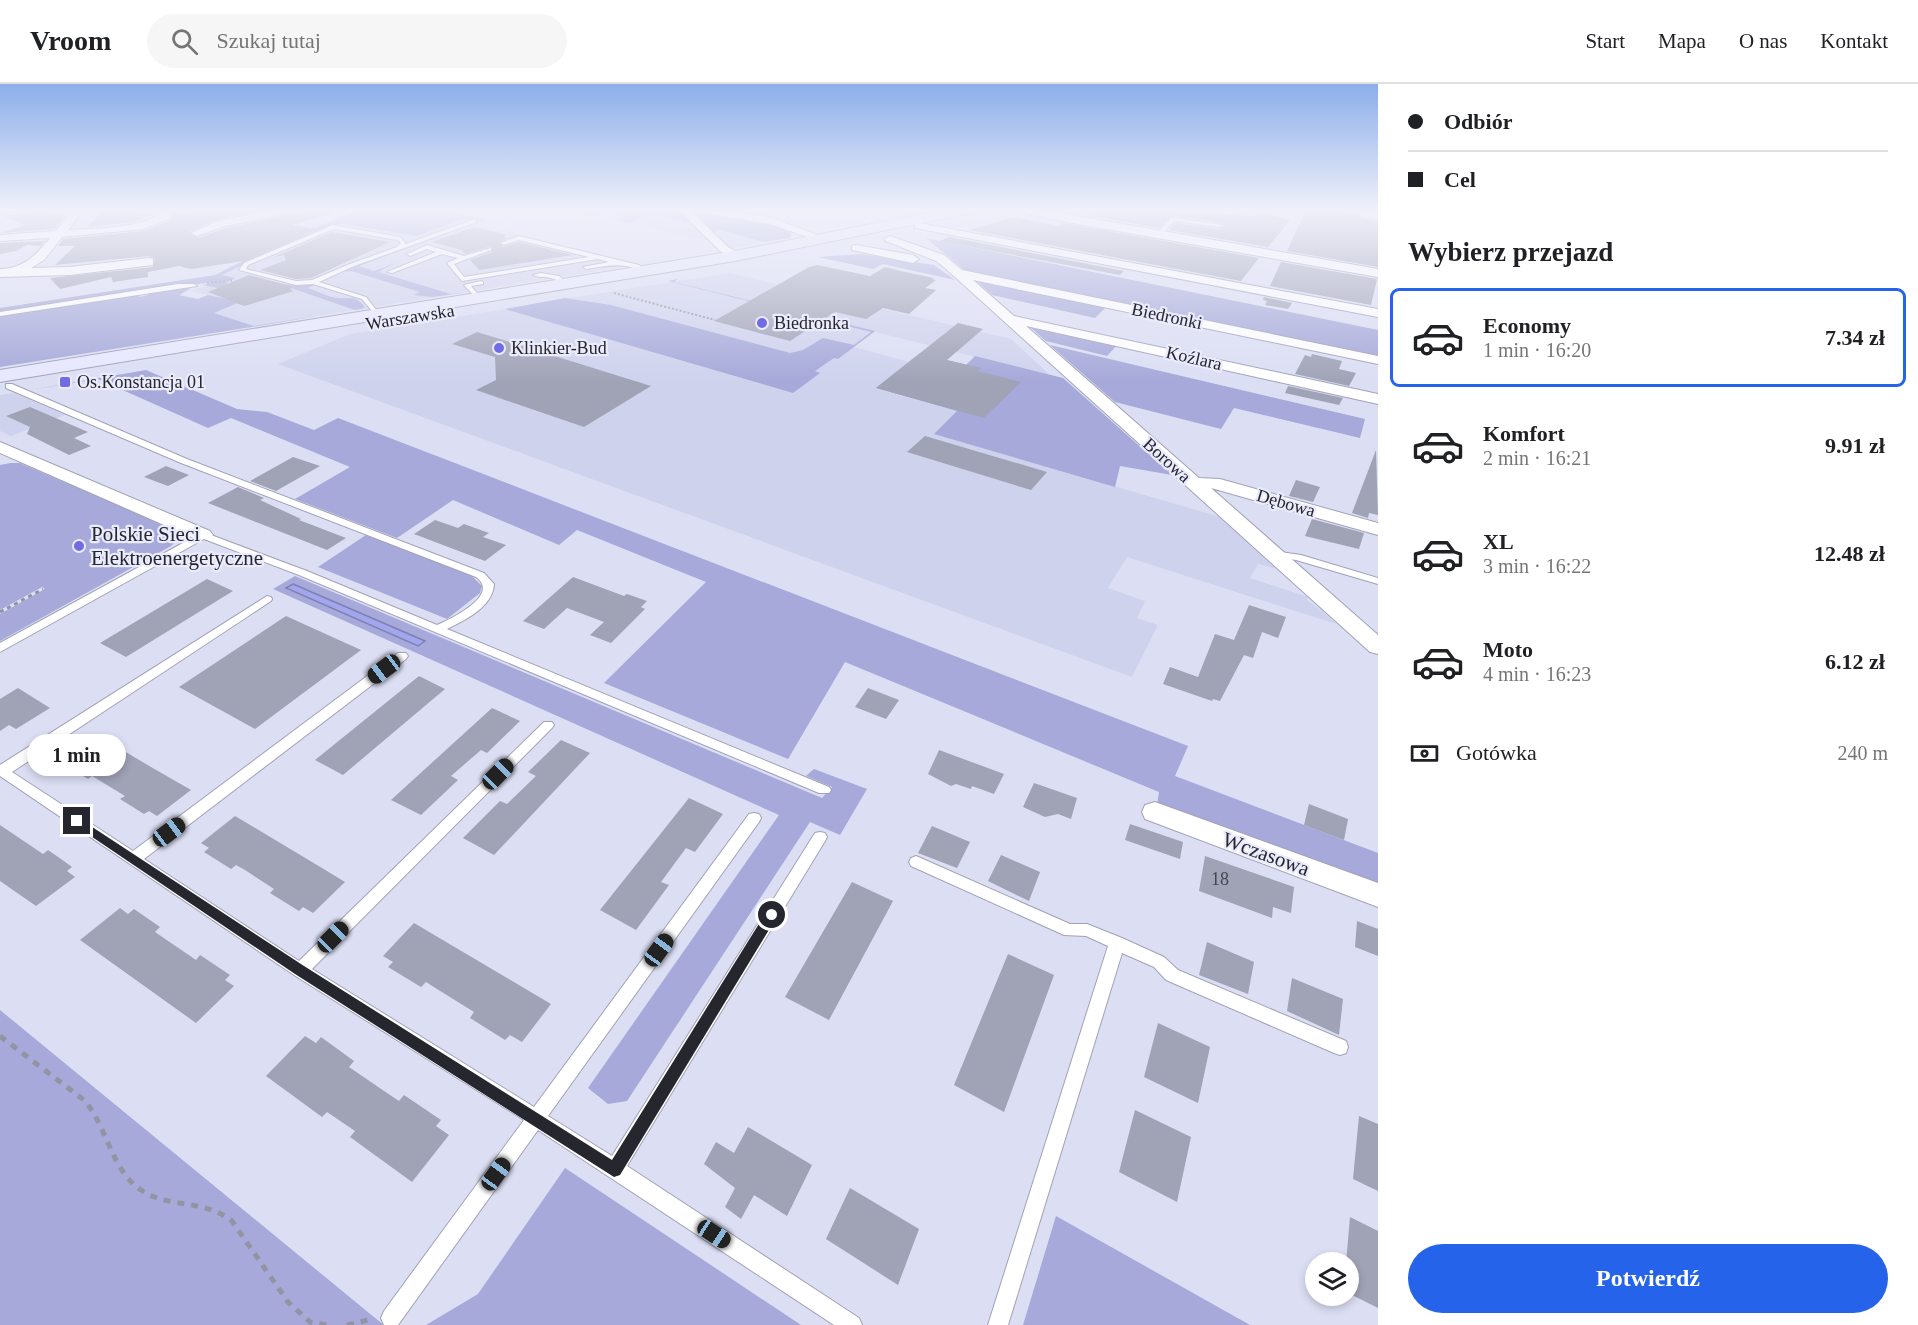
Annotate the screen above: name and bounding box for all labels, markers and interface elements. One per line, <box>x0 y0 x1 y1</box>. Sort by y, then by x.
search box <box>147 14 567 68</box>
text: Vroom <box>30 25 111 56</box>
icon: search <box>168 25 201 58</box>
text: Szukaj tutaj <box>216 28 321 53</box>
text: Start <box>1585 29 1625 53</box>
text: Mapa <box>1658 29 1706 53</box>
text: O nas <box>1739 29 1787 53</box>
text: Kontakt <box>1820 29 1888 53</box>
text: Odbiór <box>1444 109 1512 134</box>
text: Cel <box>1444 167 1476 192</box>
text: Wybierz przejazd <box>1408 237 1613 267</box>
street label: Biedronki <box>1130 299 1204 333</box>
street label: Warszawska <box>364 300 456 334</box>
icon: car <box>1411 311 1465 365</box>
place label: Biedronka <box>774 313 849 333</box>
text: Economy <box>1483 313 1571 338</box>
marker: Biedronka <box>755 316 769 330</box>
text: 7.34 zł <box>1825 325 1885 350</box>
place label: Klinkier-Bud <box>511 338 607 358</box>
text: 1 min · 16:20 <box>1483 339 1591 361</box>
marker: Klinkier-Bud <box>492 341 506 355</box>
street label: Koźlara <box>1164 342 1224 374</box>
place label: Os.Konstancja 01 <box>77 372 205 392</box>
marker: Os.Konstancja 01 <box>58 375 72 389</box>
icon: car <box>1411 419 1465 473</box>
text: Komfort <box>1483 421 1565 446</box>
street label: Borowa <box>1139 433 1195 487</box>
text: 9.91 zł <box>1825 433 1885 458</box>
text: 2 min · 16:21 <box>1483 447 1591 469</box>
street label: Dębowa <box>1254 485 1318 521</box>
place label: Polskie Sieci Elektroenergetyczne <box>91 522 263 570</box>
icon: car <box>1411 527 1465 581</box>
text: XL <box>1483 529 1514 554</box>
marker: Polskie Sieci Elektroenergetyczne <box>72 539 86 553</box>
text: 12.48 zł <box>1814 541 1885 566</box>
text: 3 min · 16:22 <box>1483 555 1591 577</box>
icon: car <box>1411 635 1465 689</box>
text: Moto <box>1483 637 1533 662</box>
text: 6.12 zł <box>1825 649 1885 674</box>
car <box>364 651 404 687</box>
text: 4 min · 16:23 <box>1483 663 1591 685</box>
callout: 1 min <box>28 734 127 776</box>
icon: cash <box>1408 737 1441 770</box>
text: Gotówka <box>1456 740 1537 765</box>
text: 240 m <box>1837 742 1888 764</box>
text: 1 min <box>52 744 101 766</box>
car <box>479 755 517 793</box>
route end <box>63 807 90 834</box>
car <box>149 814 189 850</box>
street label: Wczasowa <box>1219 827 1313 881</box>
house number: 18 <box>1211 869 1229 889</box>
route start <box>758 901 785 928</box>
car <box>314 918 352 956</box>
car <box>641 930 677 970</box>
car <box>478 1154 514 1194</box>
car <box>694 1217 734 1251</box>
button: Potwierdź <box>1408 1244 1888 1313</box>
map controls <box>1305 1252 1359 1306</box>
button: layers <box>1305 1252 1359 1306</box>

